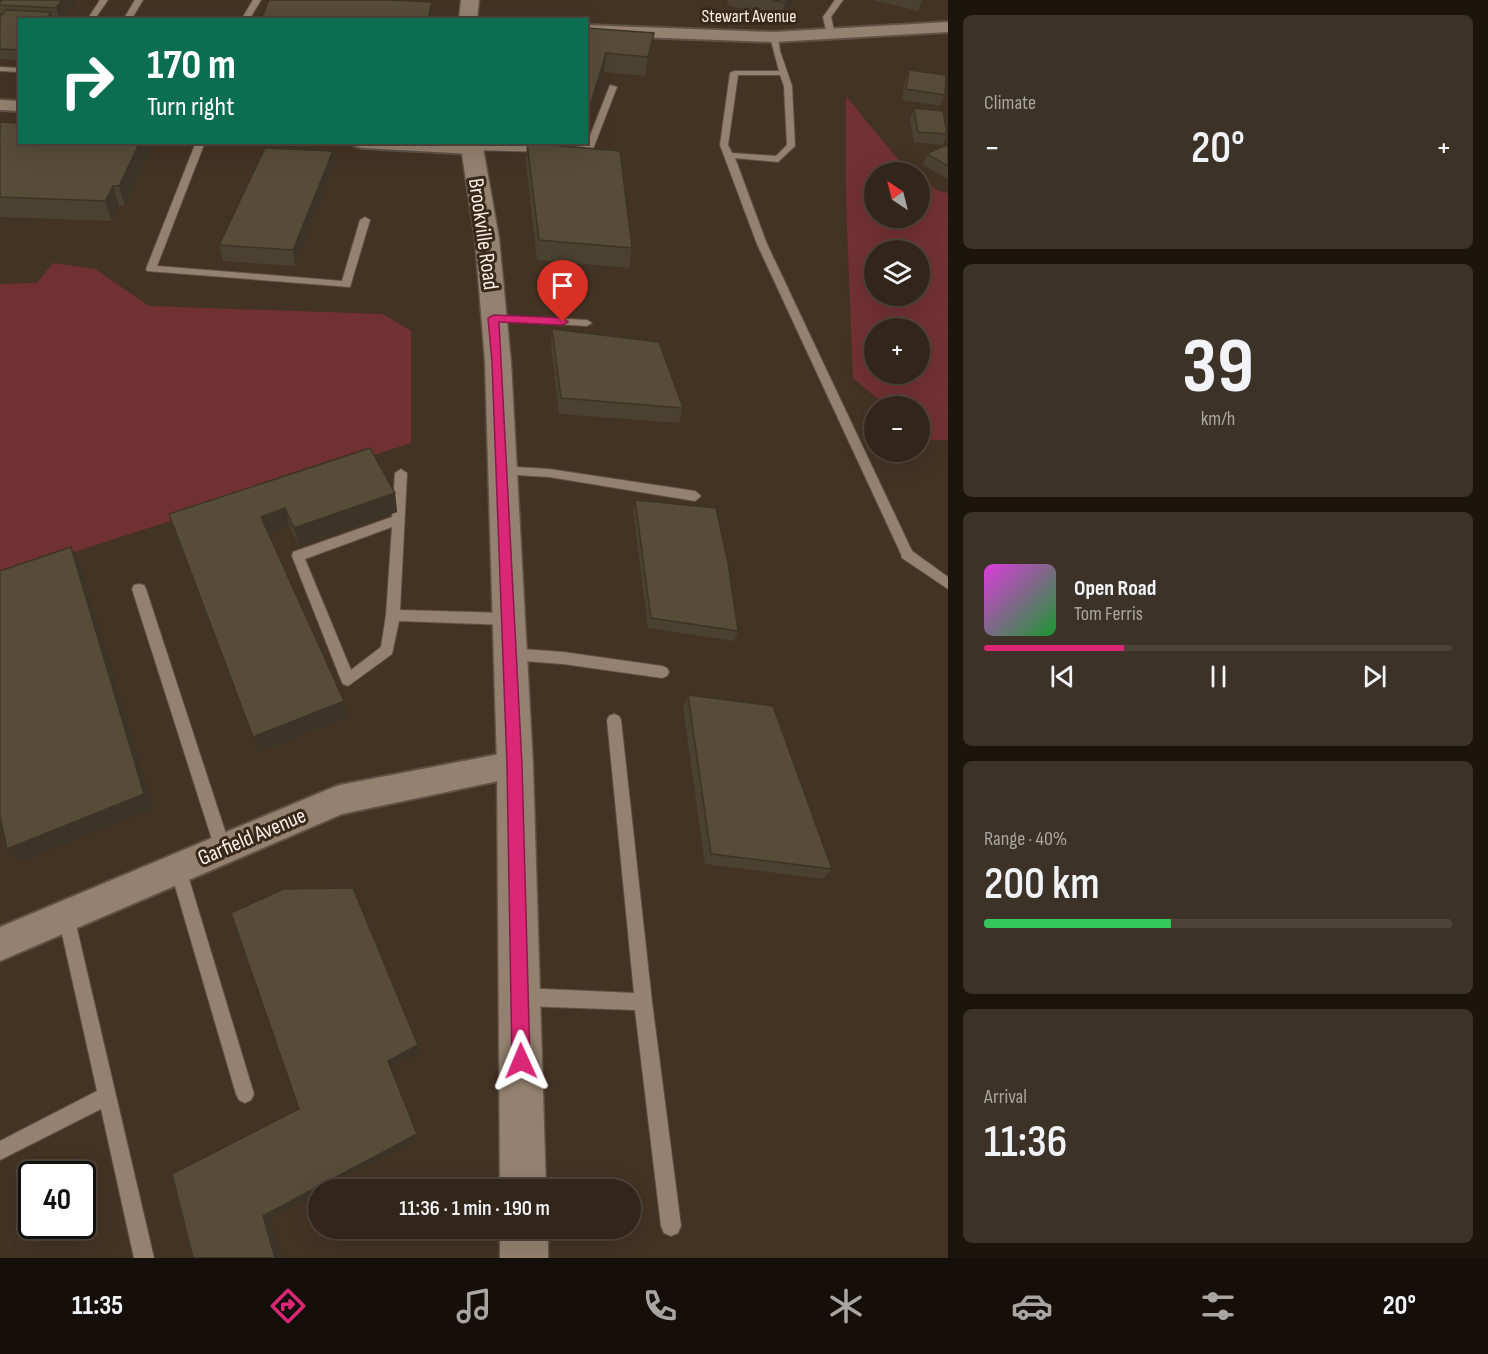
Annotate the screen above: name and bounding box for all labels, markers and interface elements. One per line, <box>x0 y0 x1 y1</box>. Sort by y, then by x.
street label: Stewart Avenue <box>702 6 796 27</box>
text: 170 m <box>147 40 236 91</box>
icon: right <box>48 42 126 120</box>
text: Turn right <box>147 91 234 123</box>
text: Climate <box>984 91 1036 115</box>
text: 20° <box>1191 121 1245 176</box>
text: − <box>984 128 1000 168</box>
text: + <box>1436 128 1452 168</box>
north arrow <box>864 162 930 228</box>
map controls <box>864 162 930 462</box>
street label: Brookville Road <box>462 177 504 291</box>
button: layers <box>864 240 930 306</box>
pin <box>537 260 588 322</box>
icon: arrive <box>546 269 579 302</box>
button: + <box>864 318 930 384</box>
text: 39 <box>1182 321 1254 414</box>
button: − <box>864 396 930 462</box>
text: km/h <box>1201 407 1235 431</box>
text: Open Road <box>1074 575 1156 602</box>
text: Tom Ferris <box>1074 602 1143 626</box>
icon: previous <box>1046 660 1079 693</box>
icon: pause <box>1202 660 1235 693</box>
icon: next <box>1358 660 1391 693</box>
street label: Garfield Avenue <box>194 802 310 872</box>
text: Range · 40% <box>984 827 1067 851</box>
text: 200 km <box>984 857 1100 912</box>
position arrow <box>489 1029 553 1093</box>
text: Arrival <box>984 1085 1027 1109</box>
text: 11:36 <box>984 1115 1067 1170</box>
speed limit sign: 40 <box>18 1161 96 1239</box>
text: 11:36 · 1 min · 190 m <box>399 1195 550 1222</box>
icon: directions <box>267 1285 309 1327</box>
icon: music <box>453 1285 495 1327</box>
icon: phone <box>639 1285 681 1327</box>
icon: climate <box>825 1285 867 1327</box>
icon: car <box>1011 1285 1053 1327</box>
icon: filters <box>1197 1285 1239 1327</box>
text: 11:35 <box>72 1290 123 1322</box>
text: 20° <box>1383 1290 1416 1322</box>

